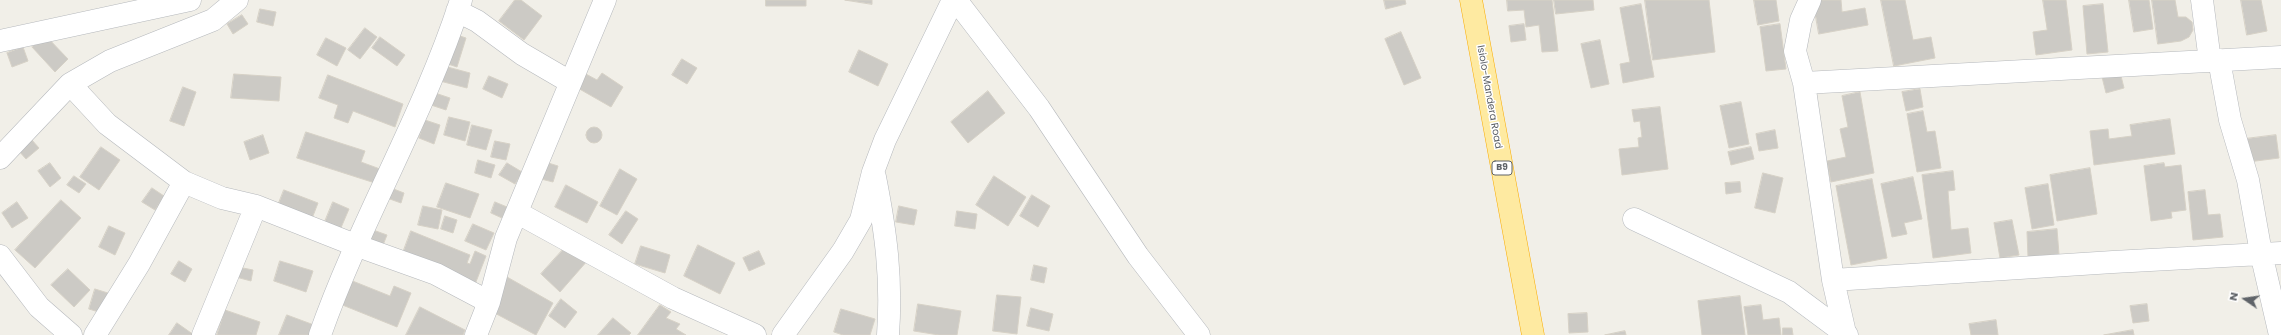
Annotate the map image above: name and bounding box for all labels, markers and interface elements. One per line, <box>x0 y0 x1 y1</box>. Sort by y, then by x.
street label: Isiolo-Mandera Road <box>1474 44 1504 150</box>
road number: B9 <box>1492 161 1512 175</box>
north arrow <box>2225 279 2265 319</box>
text: N <box>2225 290 2242 302</box>

